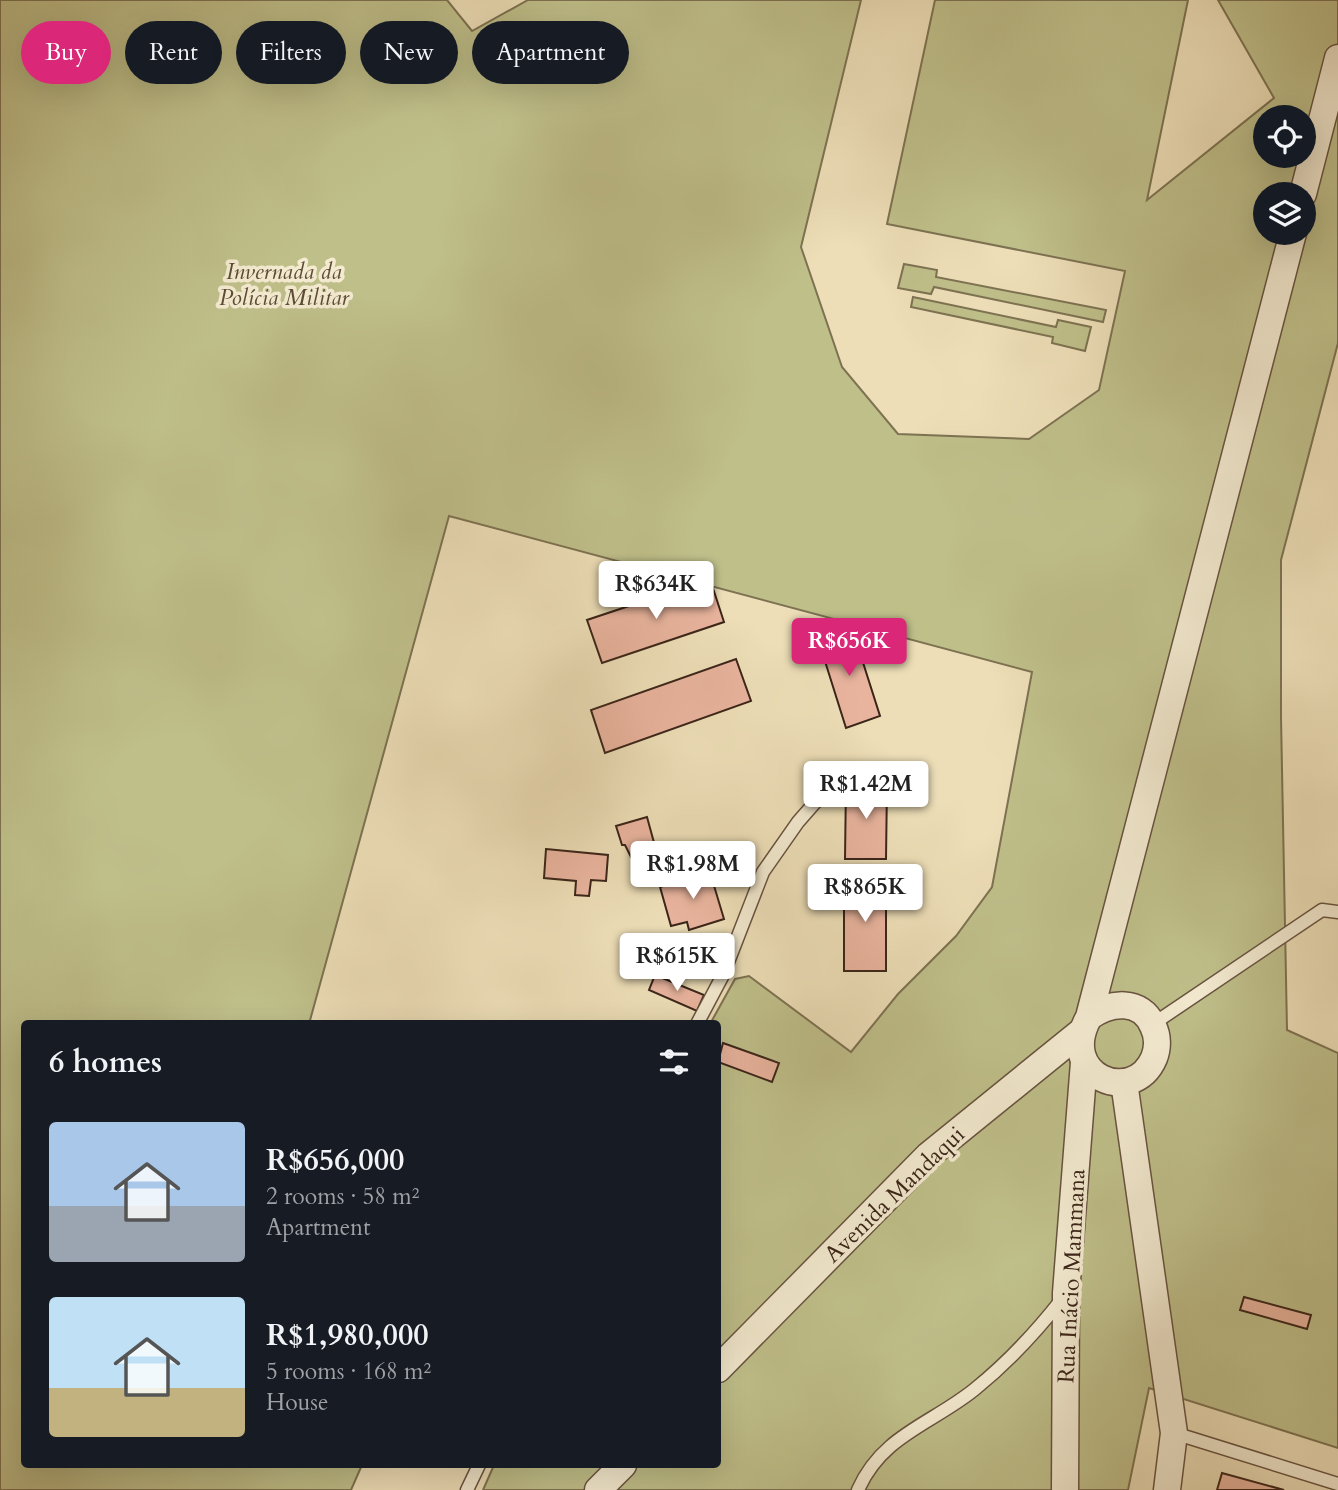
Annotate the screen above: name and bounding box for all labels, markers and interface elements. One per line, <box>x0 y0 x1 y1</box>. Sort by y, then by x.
chip: Buy <box>21 21 111 84</box>
chip: Rent <box>125 21 222 84</box>
chip: Filters <box>236 21 346 84</box>
chip: New <box>360 21 458 84</box>
chip: Apartment <box>472 21 629 84</box>
map controls <box>1253 105 1316 245</box>
button: locate <box>1253 105 1316 168</box>
button: layers <box>1253 182 1316 245</box>
park label: Invernada da Polícia Militar <box>219 256 351 313</box>
pin: R$634K <box>599 562 713 621</box>
text: R$634K <box>615 568 697 599</box>
pin: R$656K <box>792 618 906 678</box>
text: R$656K <box>808 625 890 656</box>
pin: R$1.42M <box>801 762 931 821</box>
text: R$1.42M <box>819 768 913 799</box>
pin: R$1.98M <box>628 842 758 901</box>
text: R$1.98M <box>646 848 740 879</box>
pin: R$865K <box>808 864 922 924</box>
text: R$865K <box>824 871 906 902</box>
pin: R$615K <box>620 934 734 993</box>
text: R$615K <box>636 940 718 971</box>
text: 6 homes <box>49 1042 162 1083</box>
icon: filters <box>655 1043 693 1081</box>
street label: Avenida Mandaqui <box>817 1119 972 1270</box>
text: R$656,000 <box>266 1140 404 1181</box>
icon: home <box>105 1150 189 1234</box>
street label: Rua Inácio Mammana <box>1050 1168 1093 1384</box>
text: 2 rooms · 58 m² <box>266 1181 419 1212</box>
text: Apartment <box>266 1212 370 1243</box>
text: R$1,980,000 <box>266 1315 429 1356</box>
icon: home <box>105 1325 189 1409</box>
text: 5 rooms · 168 m² <box>266 1356 431 1387</box>
text: House <box>266 1387 328 1418</box>

